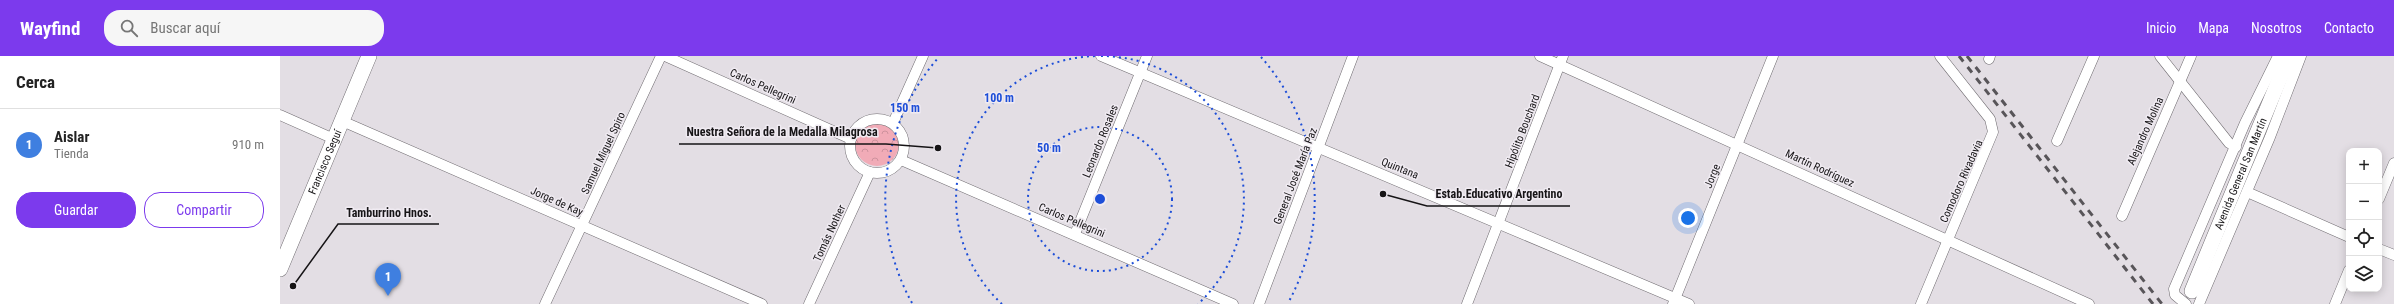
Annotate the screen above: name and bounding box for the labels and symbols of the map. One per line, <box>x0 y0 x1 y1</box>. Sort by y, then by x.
street label: Carlos Pellegrini <box>728 66 798 107</box>
text: 100 m <box>984 91 1014 105</box>
street label: Hipólito Bouchard <box>1502 93 1542 170</box>
street label: Alejandro Molina <box>2125 95 2166 167</box>
text: 150 m <box>890 101 920 115</box>
street label: Leonardo Rosales <box>1080 103 1121 180</box>
street label: Samuel Miguel Spiro <box>579 110 628 196</box>
street label: Avenida General San Martín <box>2212 116 2270 232</box>
callout: Nuestra Señora de la Medalla Milagrosa <box>679 120 886 144</box>
text: Nuestra Señora de la Medalla Milagrosa <box>686 125 878 139</box>
street label: General José María Paz <box>1271 126 1320 226</box>
street label: Francisco Seguí <box>306 127 345 196</box>
street label: Comodoro Rivadavia <box>1937 138 1986 225</box>
text: 50 m <box>1037 141 1061 155</box>
street label: Martín Rodríguez <box>1783 147 1856 190</box>
street label: Quintana <box>1379 155 1420 182</box>
street label: Jorge <box>1702 162 1723 190</box>
callout: Estab.Educativo Argentino <box>1427 182 1570 206</box>
street label: Jorge de Kay <box>529 184 585 219</box>
text: Estab.Educativo Argentino <box>1436 187 1562 201</box>
centre of rings <box>1093 192 1107 206</box>
callout: Tamburrino Hnos. <box>338 200 439 224</box>
street label: Carlos Pellegrini <box>1037 201 1107 240</box>
street label: Tomás Nother <box>811 202 849 264</box>
text: Tamburrino Hnos. <box>346 206 432 220</box>
your location <box>1678 208 1698 228</box>
pin: 1 <box>375 263 401 296</box>

